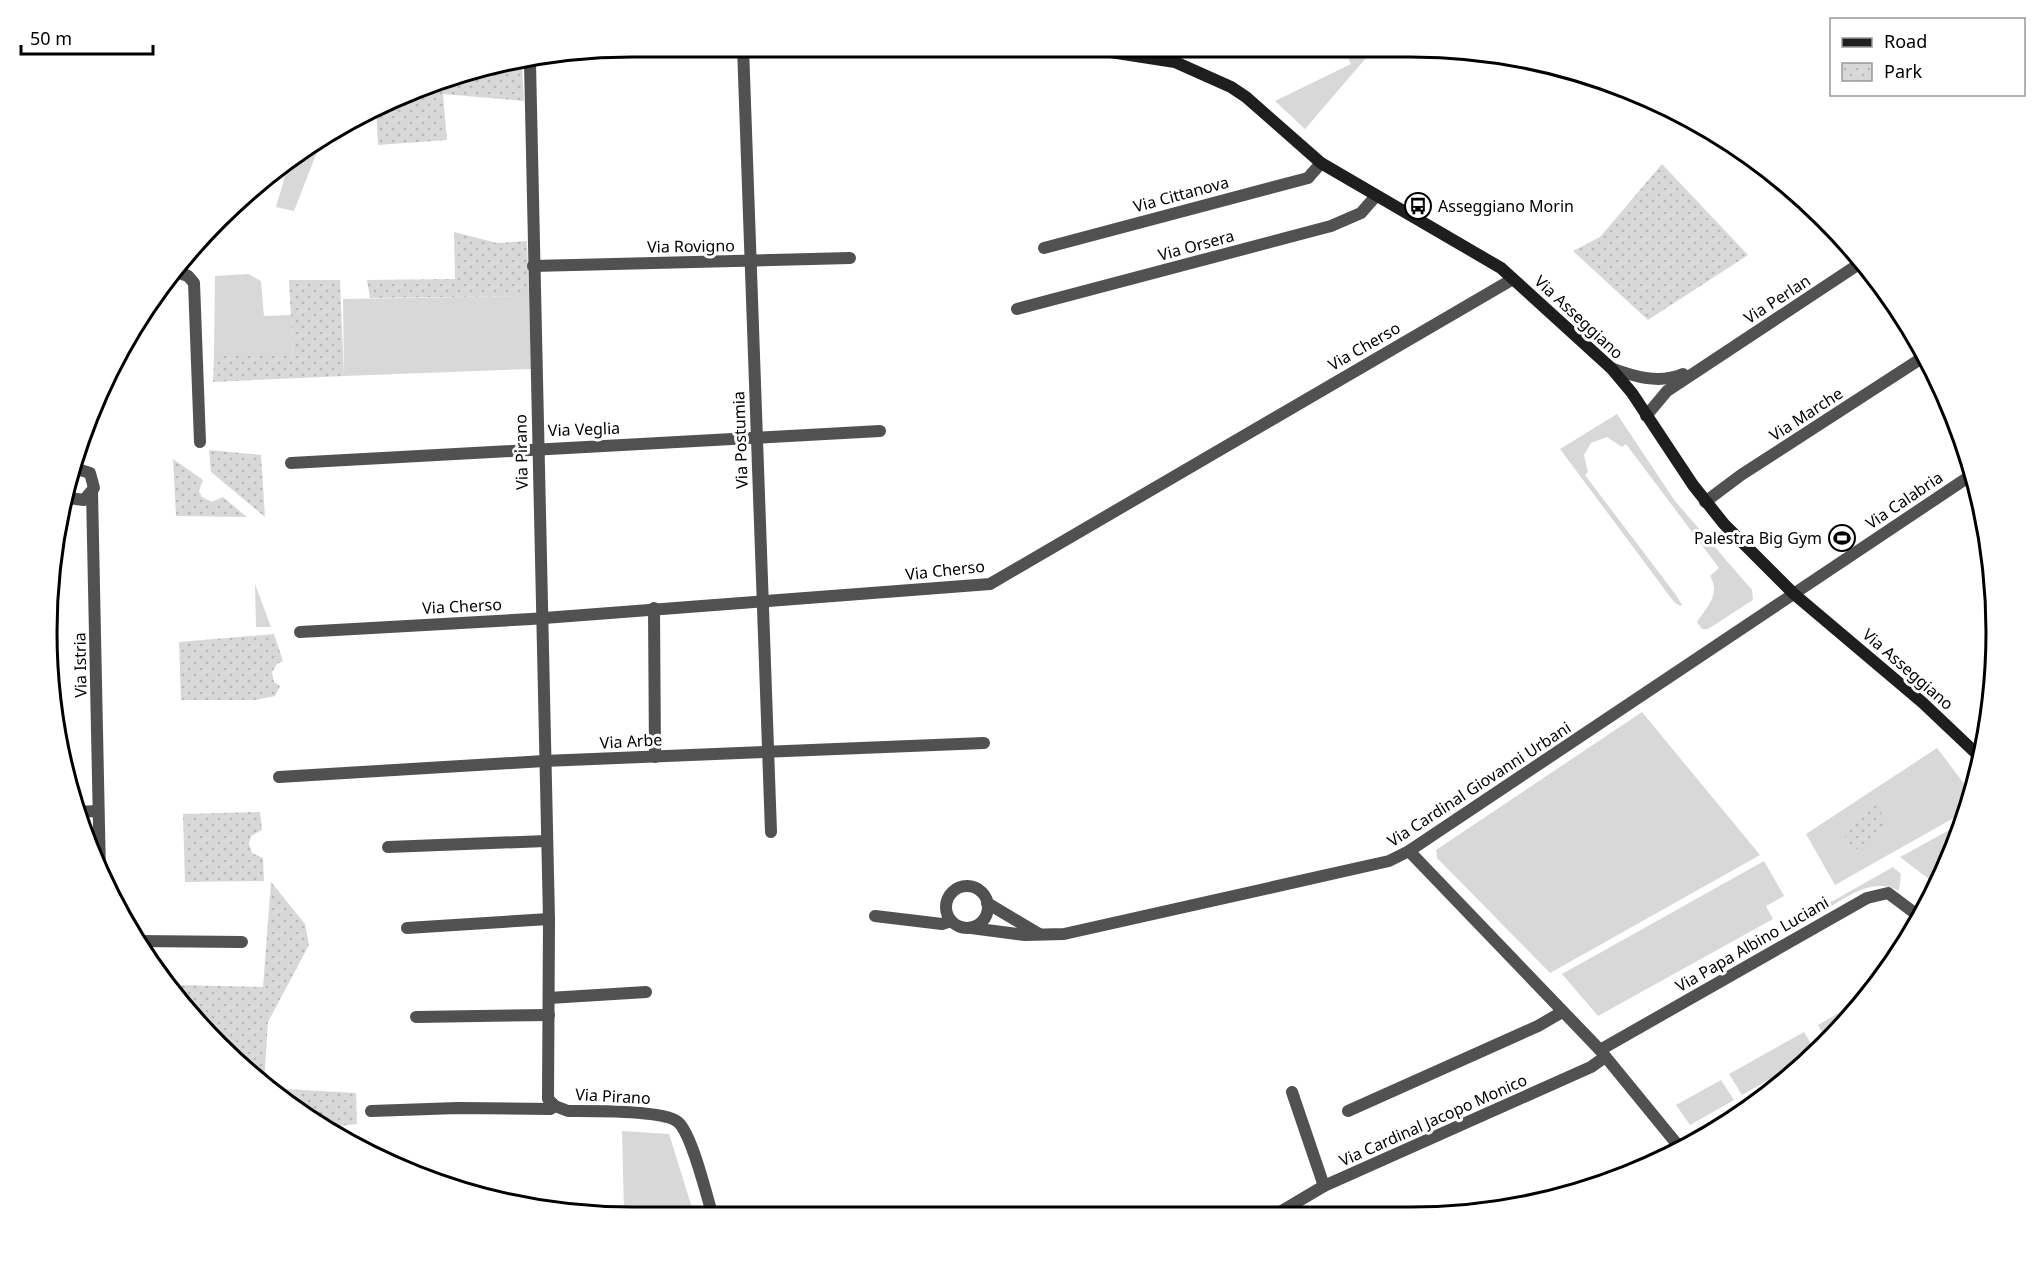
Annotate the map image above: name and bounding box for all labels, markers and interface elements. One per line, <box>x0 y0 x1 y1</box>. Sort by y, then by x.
scale bar <box>21 18 153 56</box>
legend <box>1830 18 2025 96</box>
text: 50 m <box>30 26 72 50</box>
text: Road <box>1884 29 1927 53</box>
text: Park <box>1884 59 1922 83</box>
street label: Via Cittanova <box>1131 171 1231 217</box>
bus stop icon: Asseggiano Morin <box>1403 191 1433 221</box>
place label: Asseggiano Morin <box>1438 195 1574 217</box>
street label: Via Orsera <box>1156 224 1236 266</box>
street label: Via Rovigno <box>647 234 735 258</box>
street label: Via Perlan <box>1739 269 1815 329</box>
street label: Via Asseggiano <box>1530 270 1628 364</box>
street label: Via Cherso <box>1324 317 1404 375</box>
street label: Via Marche <box>1765 382 1847 446</box>
street label: Via Postumia <box>727 391 753 489</box>
street label: Via Pirano <box>509 414 533 490</box>
street label: Via Veglia <box>548 417 620 441</box>
street label: Via Calabria <box>1861 466 1947 534</box>
sports icon: Palestra Big Gym <box>1827 523 1857 553</box>
place label: Palestra Big Gym <box>1694 527 1822 549</box>
street label: Via Cherso <box>904 555 986 585</box>
street label: Via Cherso <box>422 593 502 619</box>
street label: Via Asseggiano <box>1858 623 1958 715</box>
street label: Via Istria <box>68 632 92 698</box>
street label: Via Cardinal Giovanni Urbani <box>1383 716 1575 852</box>
street label: Via Arbe <box>599 728 663 754</box>
street label: Via Papa Albino Luciani <box>1671 891 1833 997</box>
street label: Via Cardinal Jacopo Monico <box>1336 1069 1530 1171</box>
street label: Via Pirano <box>575 1083 651 1109</box>

